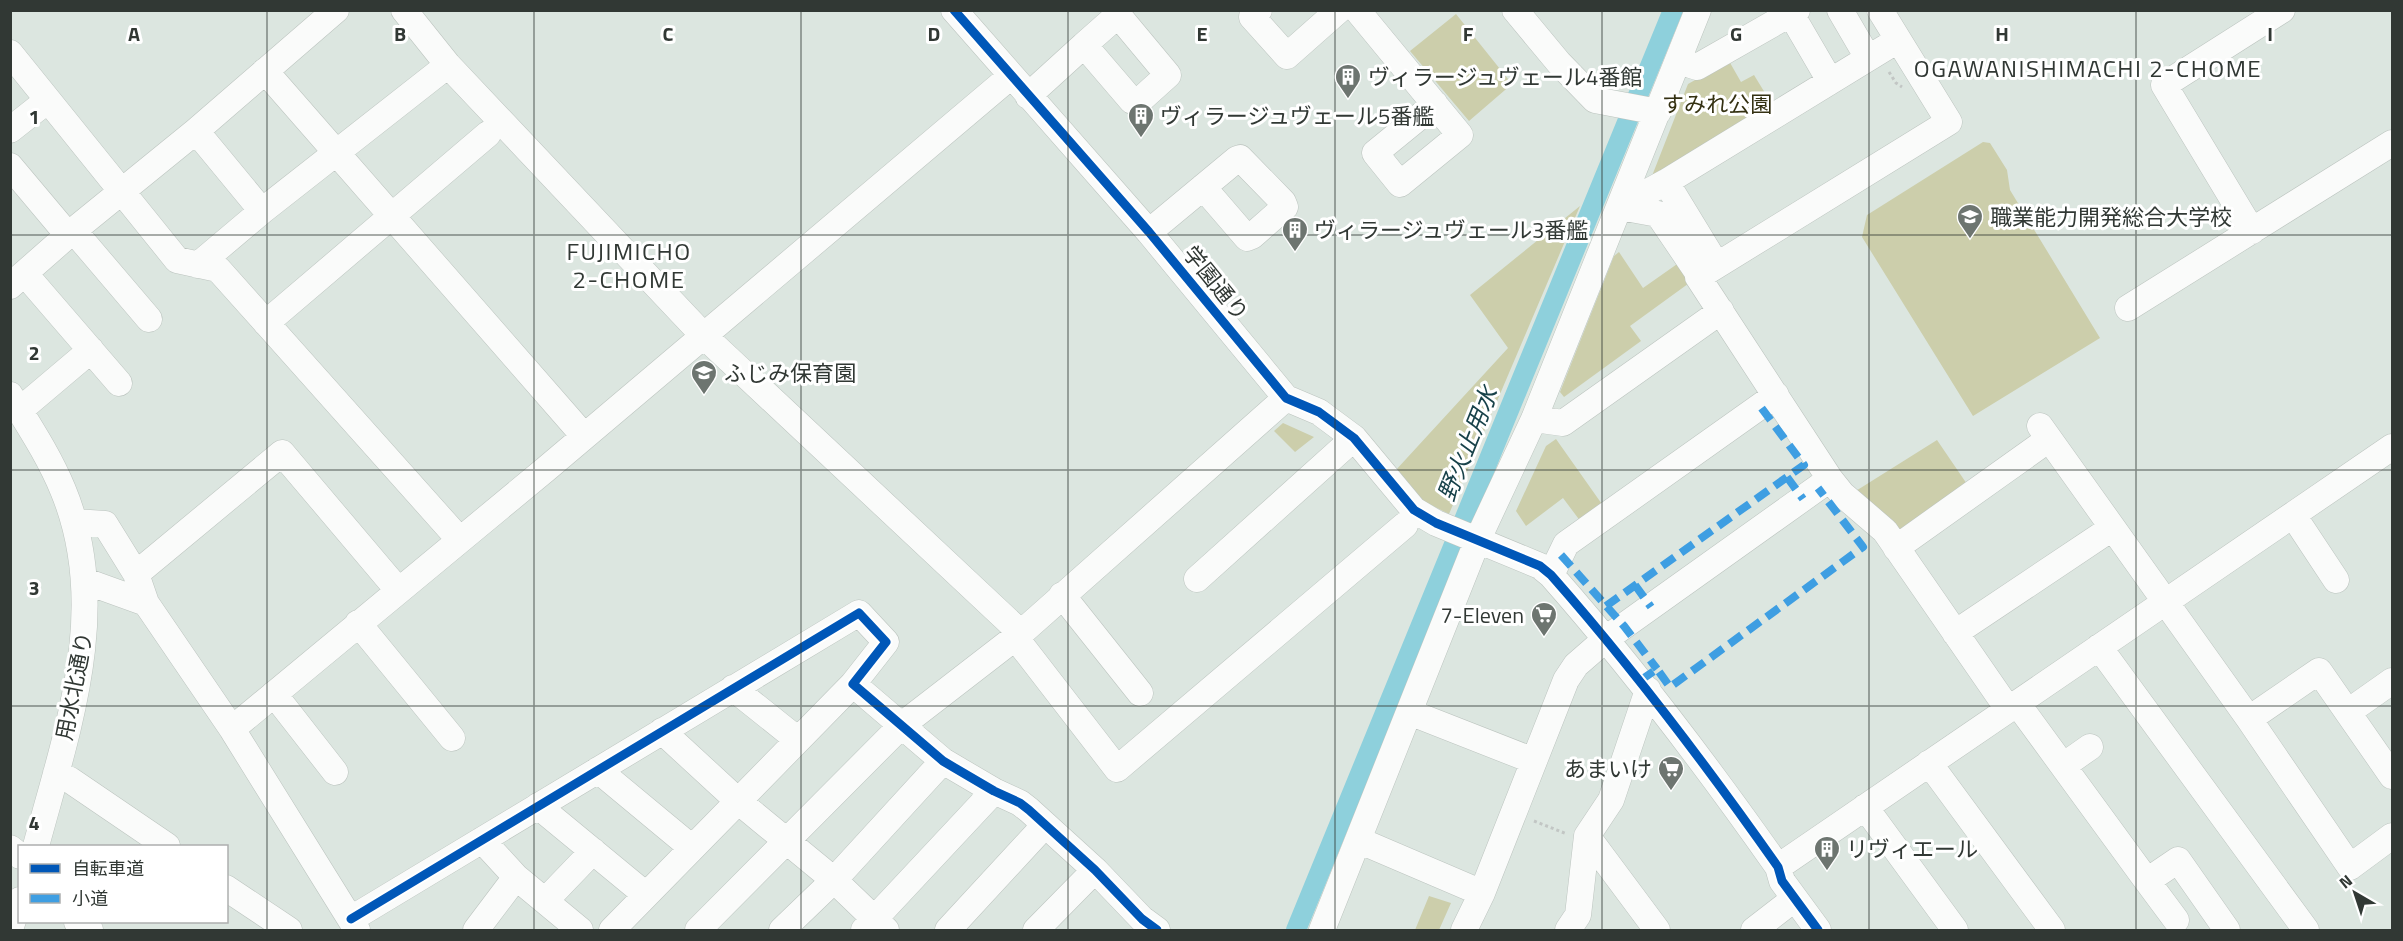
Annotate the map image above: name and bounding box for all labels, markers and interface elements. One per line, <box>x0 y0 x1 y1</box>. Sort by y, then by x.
text: A <box>128 18 140 49</box>
text: B <box>394 18 406 49</box>
text: C <box>663 18 674 49</box>
text: D <box>928 18 940 49</box>
text: E <box>1196 18 1208 49</box>
text: F <box>1463 18 1474 49</box>
text: G <box>1730 18 1742 49</box>
text: H <box>1995 18 2009 49</box>
text: I <box>2267 18 2273 49</box>
district label: OGAWANISHIMACHI 2-CHOME <box>1914 50 2262 86</box>
place label: ヴィラージュヴェール4番館 <box>1368 60 1642 94</box>
building icon: ヴィラージュヴェール4番館 <box>1333 62 1363 100</box>
park label: すみれ公園 <box>1662 87 1772 121</box>
place label: ヴィラージュヴェール5番艦 <box>1160 99 1434 133</box>
text: 1 <box>28 101 40 132</box>
building icon: ヴィラージュヴェール5番艦 <box>1126 101 1156 139</box>
place label: 職業能力開発総合大学校 <box>1990 200 2232 234</box>
school or university icon: 職業能力開発総合大学校 <box>1955 202 1985 240</box>
place label: ヴィラージュヴェール3番艦 <box>1314 213 1588 247</box>
building icon: ヴィラージュヴェール3番艦 <box>1280 215 1310 253</box>
district label: FUJIMICHO 2-CHOME <box>566 233 692 297</box>
street label: 学園通り <box>1175 238 1257 328</box>
text: 2 <box>28 337 40 368</box>
place label: ふじみ保育園 <box>724 356 856 390</box>
school or university icon: ふじみ保育園 <box>689 358 719 396</box>
water label: 野火止用水 <box>1428 378 1507 506</box>
text: 3 <box>28 572 40 603</box>
place label: 7-Eleven <box>1441 598 1524 632</box>
supermarket icon: 7-Eleven <box>1529 600 1559 638</box>
street label: 用水北通り <box>47 629 101 743</box>
place label: あまいけ <box>1564 752 1652 786</box>
supermarket icon: あまいけ <box>1656 754 1686 792</box>
text: 4 <box>28 807 40 838</box>
place label: リヴィエール <box>1846 832 1978 866</box>
building icon: リヴィエール <box>1812 834 1842 872</box>
legend <box>18 845 228 923</box>
text: 自転車道 <box>72 855 144 882</box>
north arrow <box>2325 863 2385 923</box>
text: N <box>2334 869 2357 894</box>
text: 小道 <box>72 885 108 912</box>

